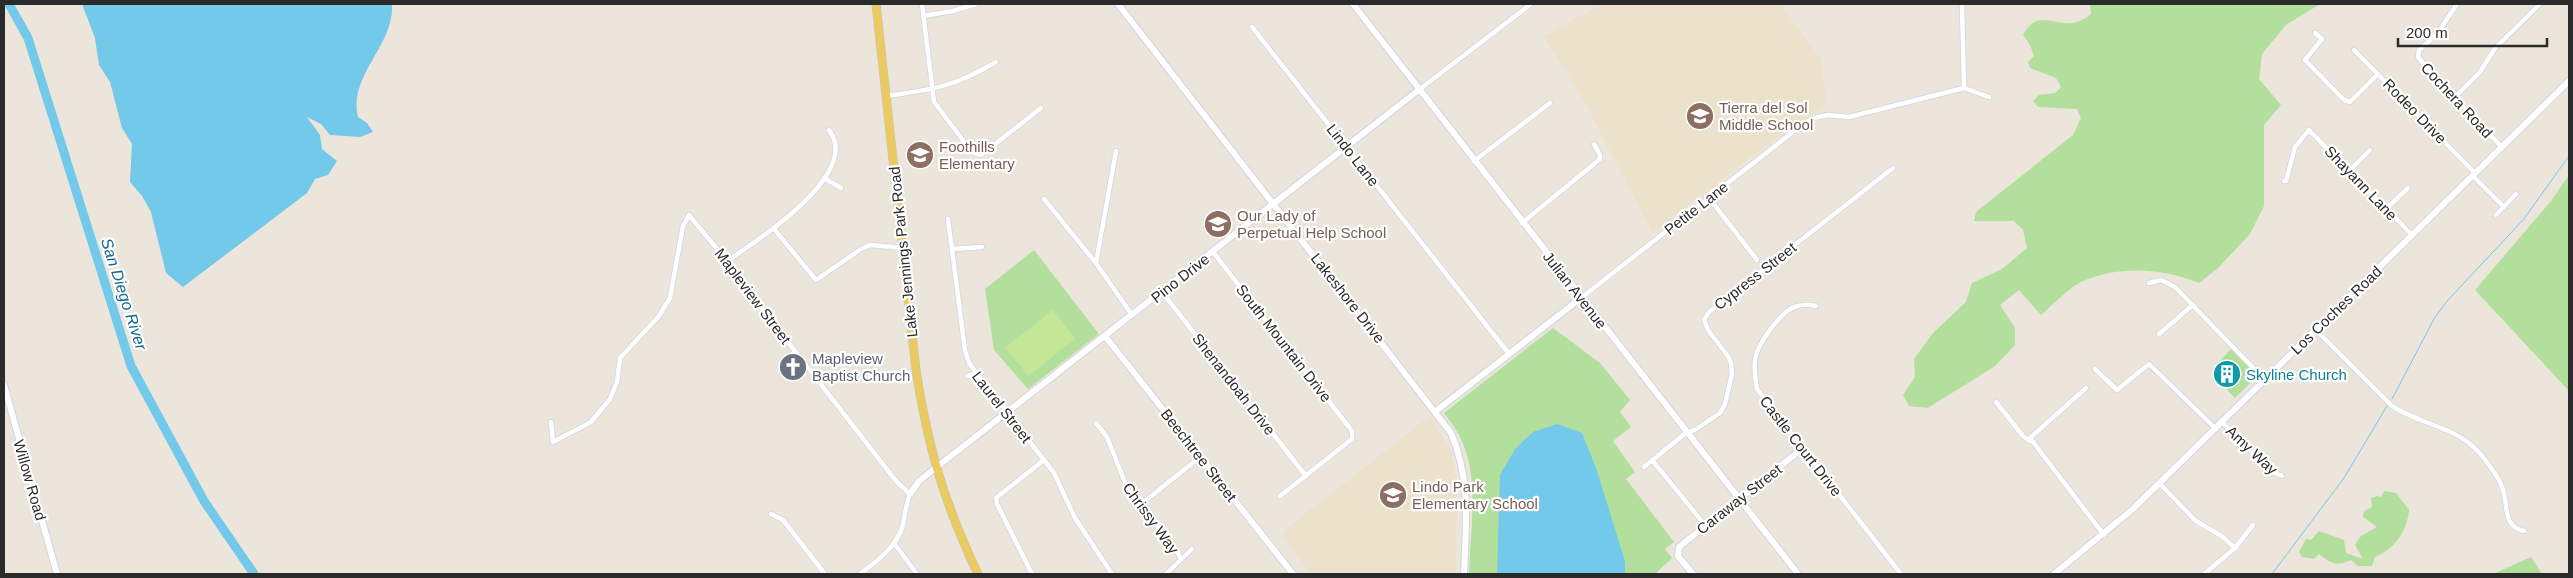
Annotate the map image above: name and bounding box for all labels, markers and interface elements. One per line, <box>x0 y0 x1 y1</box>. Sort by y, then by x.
scale bar <box>2398 15 2547 47</box>
text: 200 m <box>2406 24 2448 41</box>
street label: Cochera Road <box>2418 59 2496 141</box>
street label: Rodeo Drive <box>2380 75 2450 147</box>
place label: Tierra del Sol Middle School <box>1719 99 1813 133</box>
school or university icon: Tierra del Sol Middle School <box>1685 101 1715 131</box>
street label: Lindo Lane <box>1323 121 1383 189</box>
place label: Foothills Elementary <box>939 138 1015 172</box>
school or university icon: Foothills Elementary <box>905 140 935 170</box>
street label: Shayann Lane <box>2321 142 2401 224</box>
street label: Lake Jennings Park Road <box>886 166 920 338</box>
street label: Petite Lane <box>1661 178 1731 238</box>
place label: Our Lady of Perpetual Help School <box>1237 207 1386 241</box>
school or university icon: Our Lady of Perpetual Help School <box>1203 209 1233 239</box>
water label: San Diego River <box>98 236 150 353</box>
street label: Cypress Street <box>1711 238 1800 313</box>
street label: Mapleview Street <box>712 245 795 348</box>
street label: Julian Avenue <box>1540 248 1610 332</box>
street label: Pino Drive <box>1148 250 1212 306</box>
street label: Lakeshore Drive <box>1308 250 1388 346</box>
street label: Los Coches Road <box>2287 262 2385 358</box>
street label: South Mountain Drive <box>1233 281 1335 405</box>
street label: Shenandoah Drive <box>1189 330 1279 438</box>
place label: Mapleview Baptist Church <box>812 350 910 384</box>
church icon: Mapleview Baptist Church <box>778 352 808 382</box>
building icon: Skyline Church <box>2212 359 2242 389</box>
place label: Skyline Church <box>2246 366 2347 383</box>
street label: Laurel Street <box>969 368 1036 447</box>
street label: Castle Court Drive <box>1757 392 1845 500</box>
street label: Beechtree Street <box>1158 405 1241 505</box>
street label: Amy Way <box>2223 422 2281 478</box>
street label: Willow Road <box>10 438 50 522</box>
street label: Caraway Street <box>1693 460 1786 538</box>
place label: Lindo Park Elementary School <box>1412 478 1538 512</box>
street label: Chrissy Way <box>1120 479 1183 557</box>
school or university icon: Lindo Park Elementary School <box>1378 480 1408 510</box>

